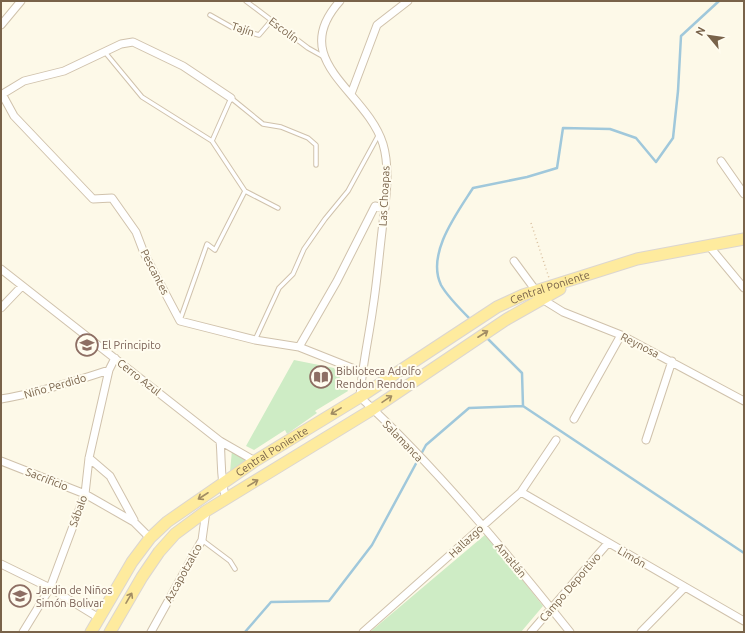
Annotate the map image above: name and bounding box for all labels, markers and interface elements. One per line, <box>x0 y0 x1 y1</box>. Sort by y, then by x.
street label: Escolín <box>267 15 301 45</box>
north arrow <box>689 16 729 56</box>
street label: Tajín <box>230 20 256 38</box>
text: N <box>693 25 707 38</box>
street label: Las Choapas <box>376 165 392 227</box>
street label: Pescantes <box>138 247 172 297</box>
street label: Central Poniente <box>508 268 591 306</box>
one-way arrow <box>477 330 488 338</box>
street label: Reynosa <box>619 330 661 360</box>
school or university icon: El Principito <box>74 332 100 358</box>
place label: El Principito <box>102 339 161 351</box>
street label: Cerro Azul <box>115 356 163 398</box>
library icon: Biblioteca Adolfo Rendon Rendon <box>308 364 334 390</box>
place label: Biblioteca Adolfo Rendon Rendon <box>336 365 421 390</box>
street label: Niño Perdido <box>22 371 88 401</box>
one-way arrow <box>381 395 392 403</box>
one-way arrow <box>330 408 342 416</box>
street label: Salamanca <box>381 418 425 464</box>
street label: Central Poniente <box>233 424 310 479</box>
street label: Sacrificio <box>24 465 70 493</box>
one-way arrow <box>247 479 258 487</box>
one-way arrow <box>198 492 209 500</box>
street label: Sábalo <box>67 494 89 528</box>
street label: Hallazgo <box>446 522 486 560</box>
street label: Amatlán <box>493 540 529 580</box>
street label: Azcapotzalco <box>162 542 204 604</box>
street label: Limón <box>616 544 648 570</box>
street label: Campo Deportivo <box>537 550 603 624</box>
school or university icon: Jardin de Niños Simón Bolivar <box>7 583 33 609</box>
place label: Jardin de Niños Simón Bolivar <box>36 584 112 609</box>
one-way arrow <box>126 592 134 604</box>

